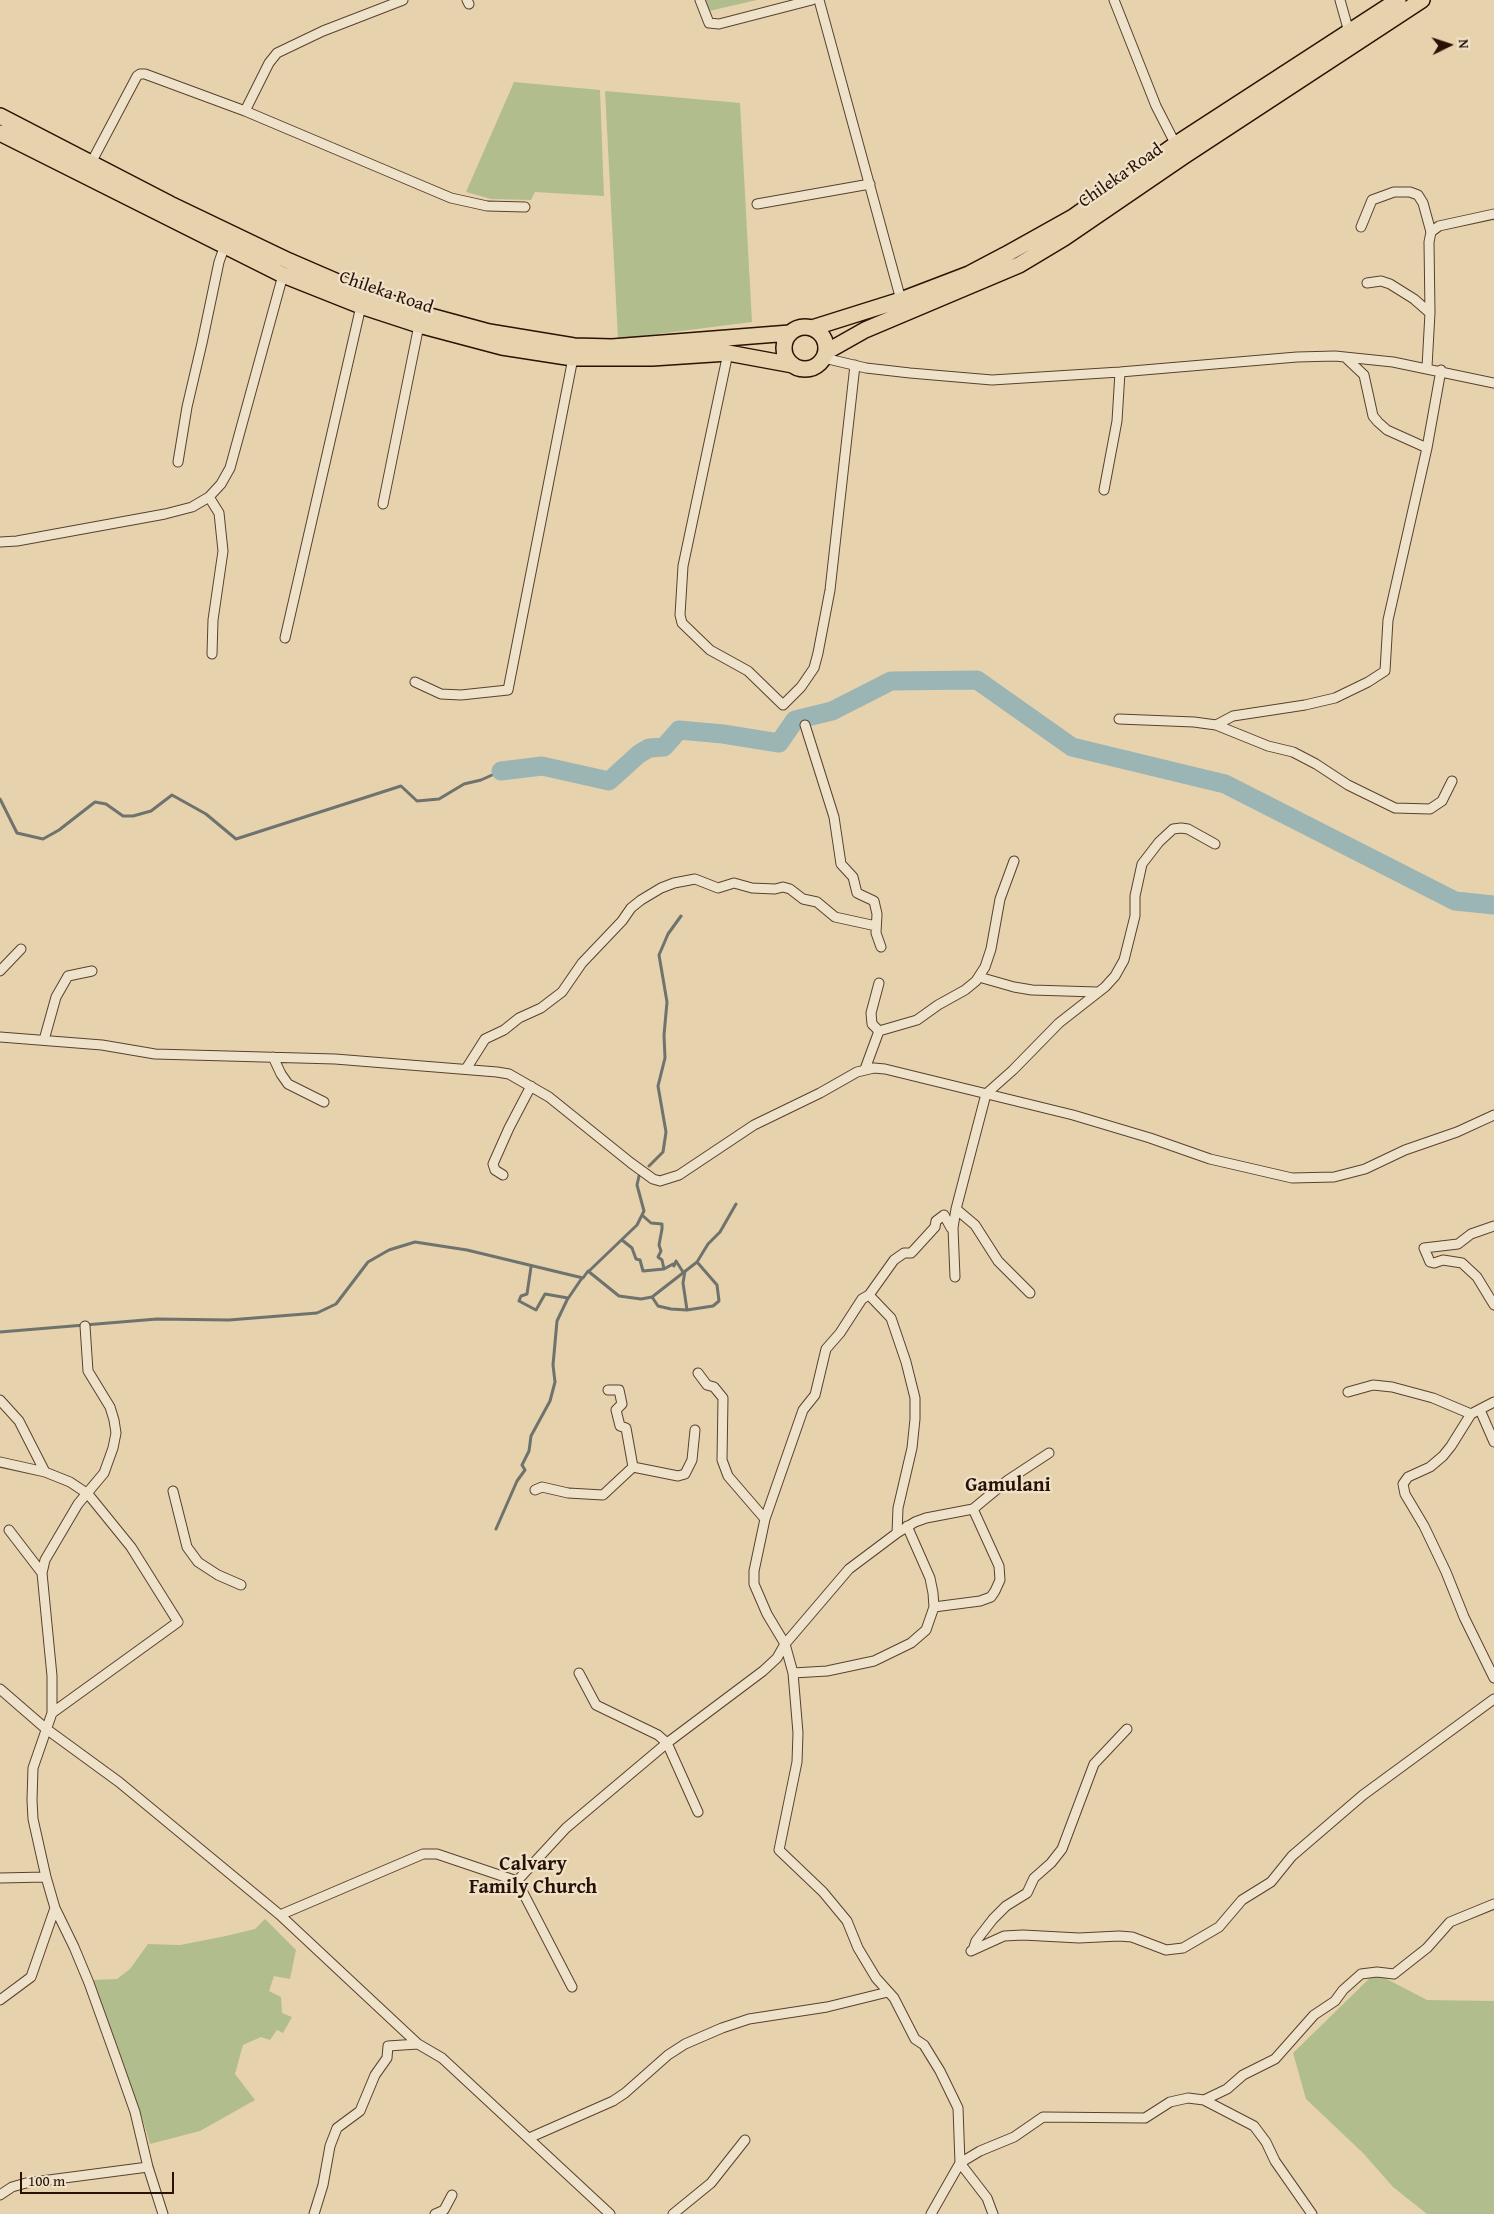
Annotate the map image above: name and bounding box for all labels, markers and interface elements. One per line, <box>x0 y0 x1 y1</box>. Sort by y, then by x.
north arrow <box>1424 20 1474 70</box>
text: N <box>1454 39 1474 49</box>
street label: Chileka Road <box>1075 139 1167 213</box>
street label: Chileka Road <box>336 267 436 319</box>
district label: Gamulani <box>965 1474 1051 1498</box>
district label: Calvary Family Church <box>469 1853 597 1900</box>
scale bar <box>22 2162 176 2194</box>
text: 100 m <box>28 2170 65 2191</box>

